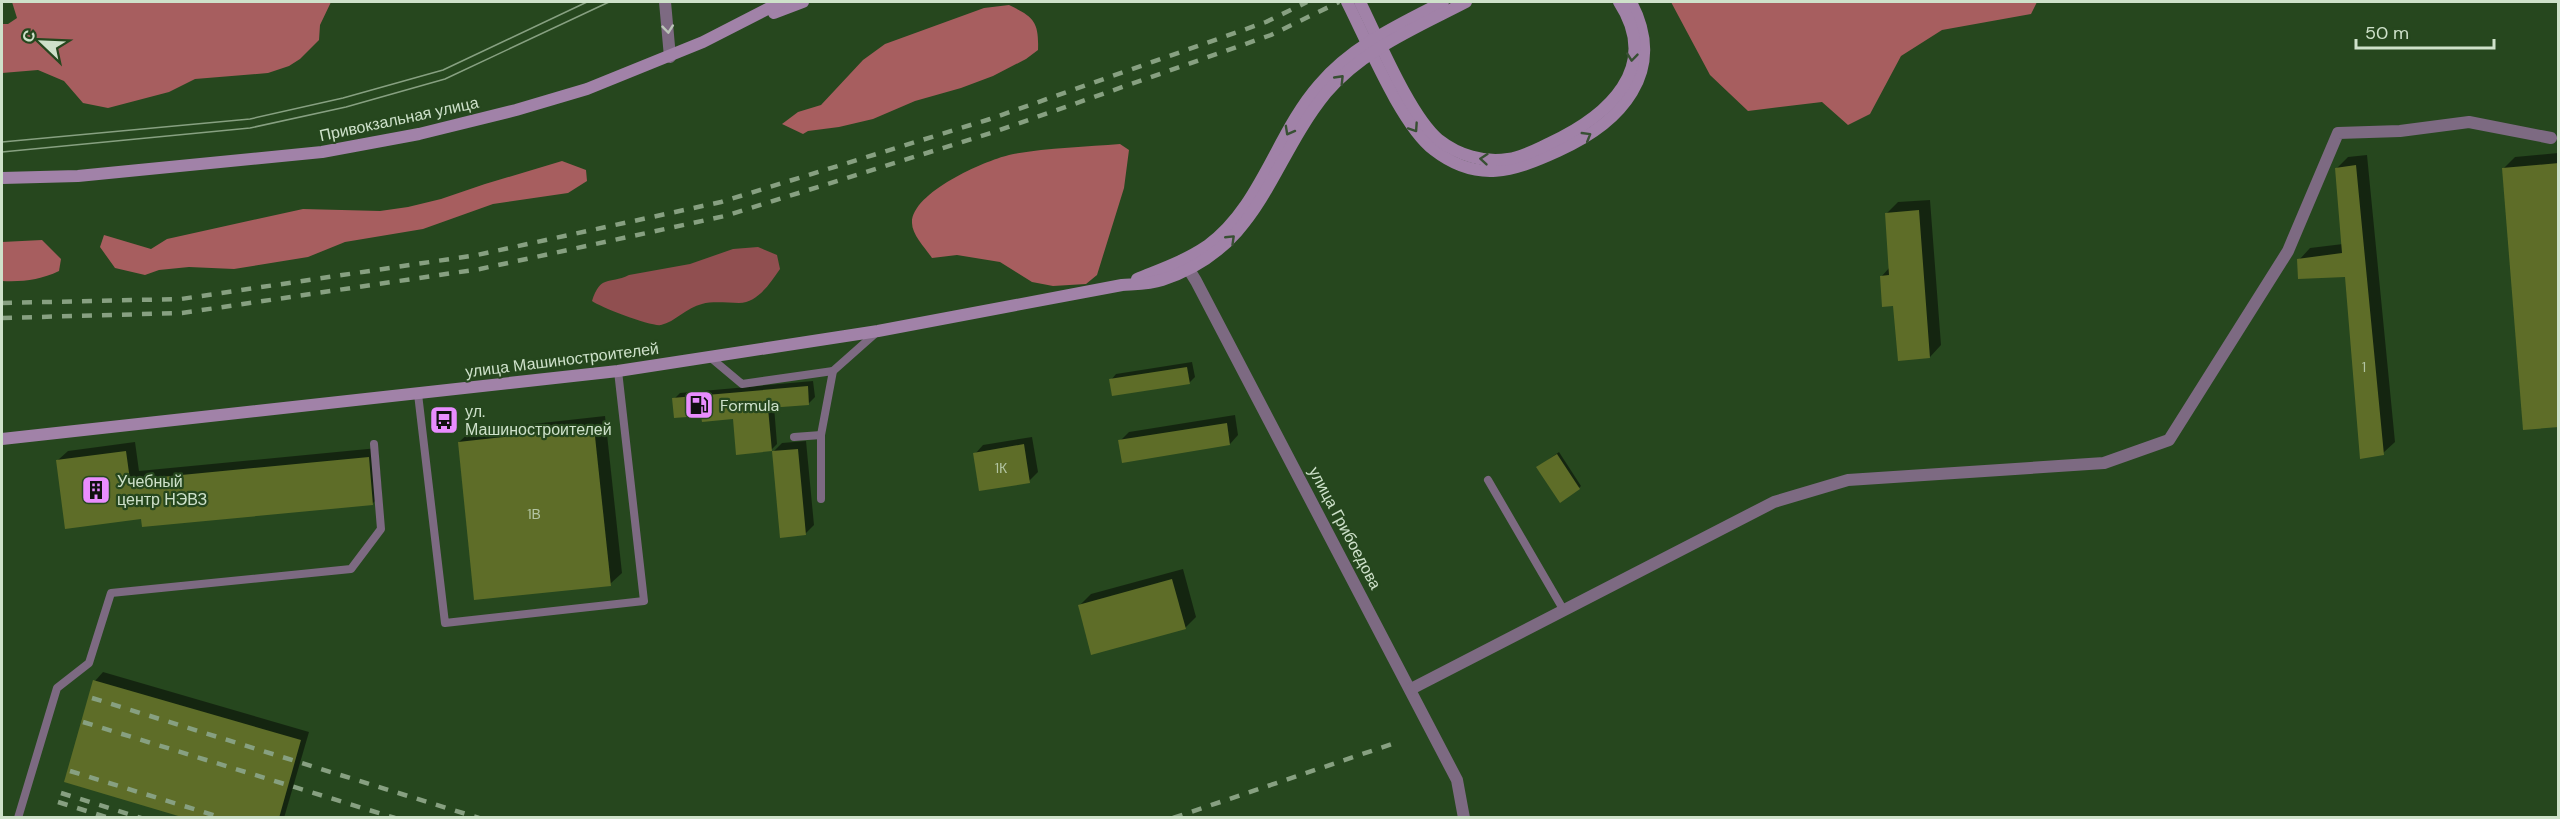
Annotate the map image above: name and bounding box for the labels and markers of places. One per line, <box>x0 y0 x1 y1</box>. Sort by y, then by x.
fuel station icon: Formula <box>683 389 715 421</box>
place label: Formula <box>720 395 779 416</box>
place label: ул. Машиностроителей <box>465 401 612 440</box>
bus stop icon: ул. Машиностроителей <box>428 404 460 436</box>
place label: Учебный центр НЭВЗ <box>117 471 207 510</box>
building icon: Учебный центр НЭВЗ <box>80 474 112 506</box>

